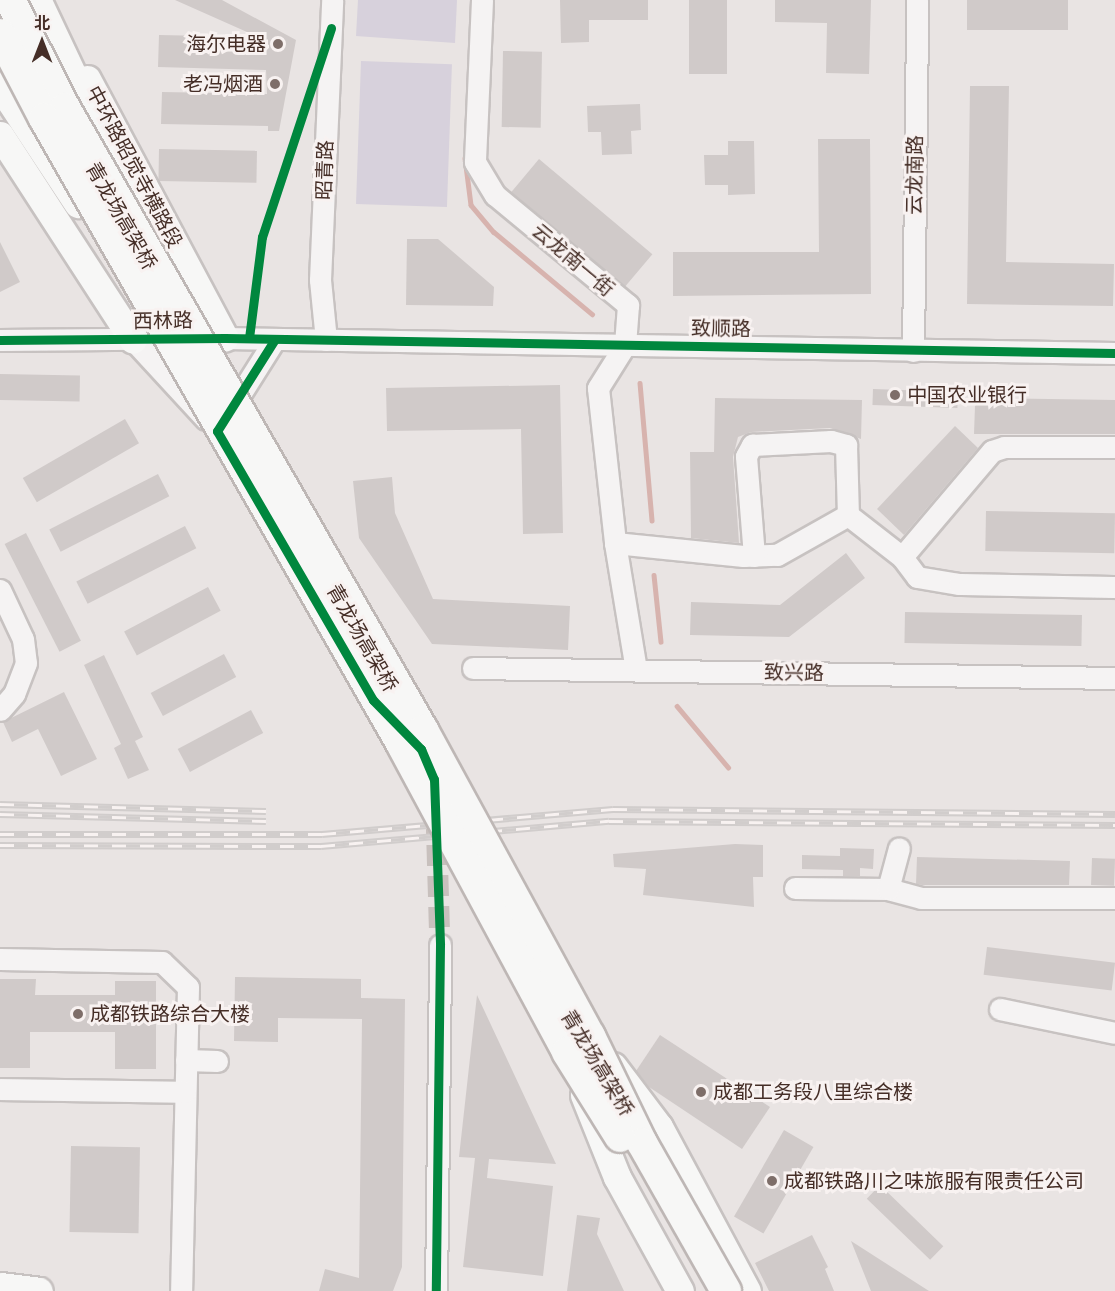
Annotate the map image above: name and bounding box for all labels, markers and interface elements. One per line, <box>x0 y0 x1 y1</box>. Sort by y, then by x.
north arrow <box>12 12 72 72</box>
text: 北 <box>34 14 50 33</box>
place label: 海尔电器 <box>186 32 266 56</box>
marker: 海尔电器 <box>271 37 285 51</box>
place label: 老冯烟酒 <box>183 72 263 96</box>
marker: 老冯烟酒 <box>268 77 282 91</box>
street label: 中环路昭觉寺横路段 <box>81 82 187 252</box>
street label: 云龙南路 <box>902 135 928 215</box>
street label: 昭青路 <box>312 140 338 200</box>
street label: 青龙场高架桥 <box>81 158 161 274</box>
street label: 云龙南一街 <box>527 219 619 301</box>
street label: 西林路 <box>133 308 193 334</box>
street label: 致顺路 <box>691 316 751 342</box>
place label: 中国农业银行 <box>907 383 1027 407</box>
marker: 中国农业银行 <box>888 388 902 402</box>
street label: 青龙场高架桥 <box>322 580 402 696</box>
street label: 致兴路 <box>764 660 824 686</box>
place label: 成都铁路综合大楼 <box>90 1002 250 1026</box>
street label: 青龙场高架桥 <box>556 1005 638 1121</box>
marker: 成都铁路综合大楼 <box>71 1007 85 1021</box>
place label: 成都工务段八里综合楼 <box>713 1080 913 1104</box>
marker: 成都工务段八里综合楼 <box>694 1085 708 1099</box>
place label: 成都铁路川之味旅服有限责任公司 <box>784 1169 1084 1193</box>
marker: 成都铁路川之味旅服有限责任公司 <box>765 1174 779 1188</box>

